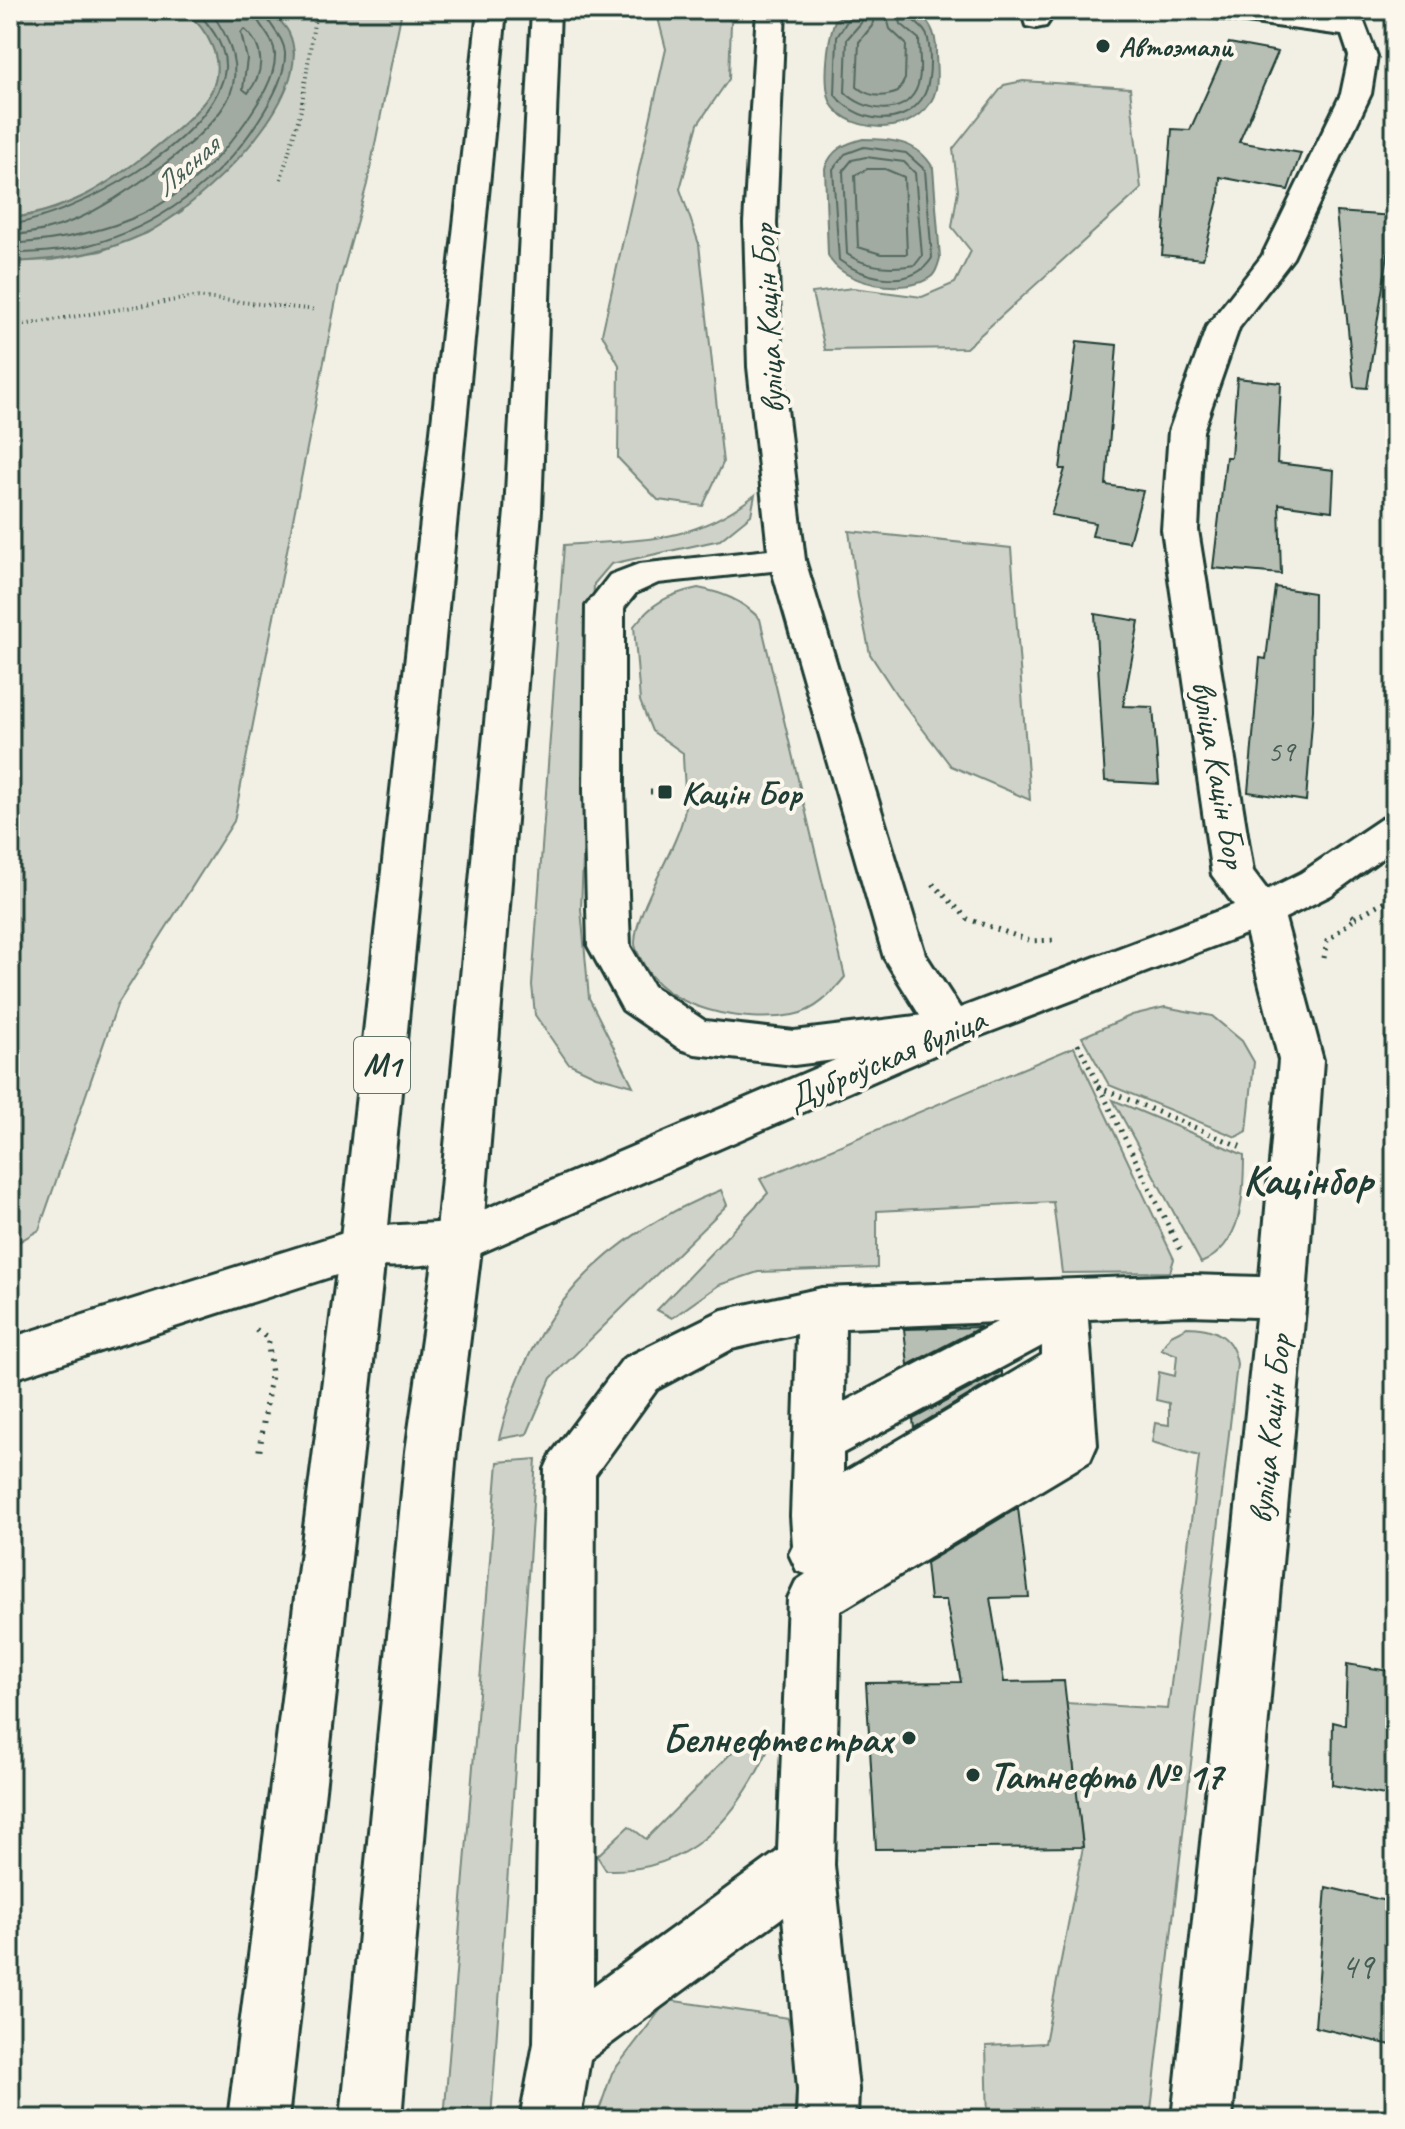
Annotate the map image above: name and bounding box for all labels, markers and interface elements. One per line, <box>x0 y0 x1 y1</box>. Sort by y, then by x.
place label: Автоэмали <box>1119 29 1234 64</box>
marker: Автоэмали <box>1094 37 1112 55</box>
water label: Лясная <box>146 124 230 205</box>
street label: вуліца Кацін Бор <box>741 221 794 415</box>
street label: вуліца Кацін Бор <box>1182 677 1258 873</box>
house number: 59 <box>1268 732 1297 770</box>
place label: Кацін Бор <box>681 771 803 814</box>
marker: Кацін Бор <box>656 783 674 801</box>
street label: Дуброўская вуліца <box>781 997 994 1120</box>
road number: М1 <box>354 1037 410 1093</box>
district label: Кацінбор <box>1243 1154 1375 1207</box>
street label: вуліца Кацін Бор <box>1238 1330 1301 1526</box>
place label: Белнефтестрах <box>662 1714 896 1764</box>
marker: Белнефтестрах <box>900 1729 918 1747</box>
place label: Татнефть № 17 <box>989 1751 1227 1801</box>
marker: Татнефть № 17 <box>964 1766 982 1784</box>
house number: 49 <box>1341 1943 1376 1989</box>

